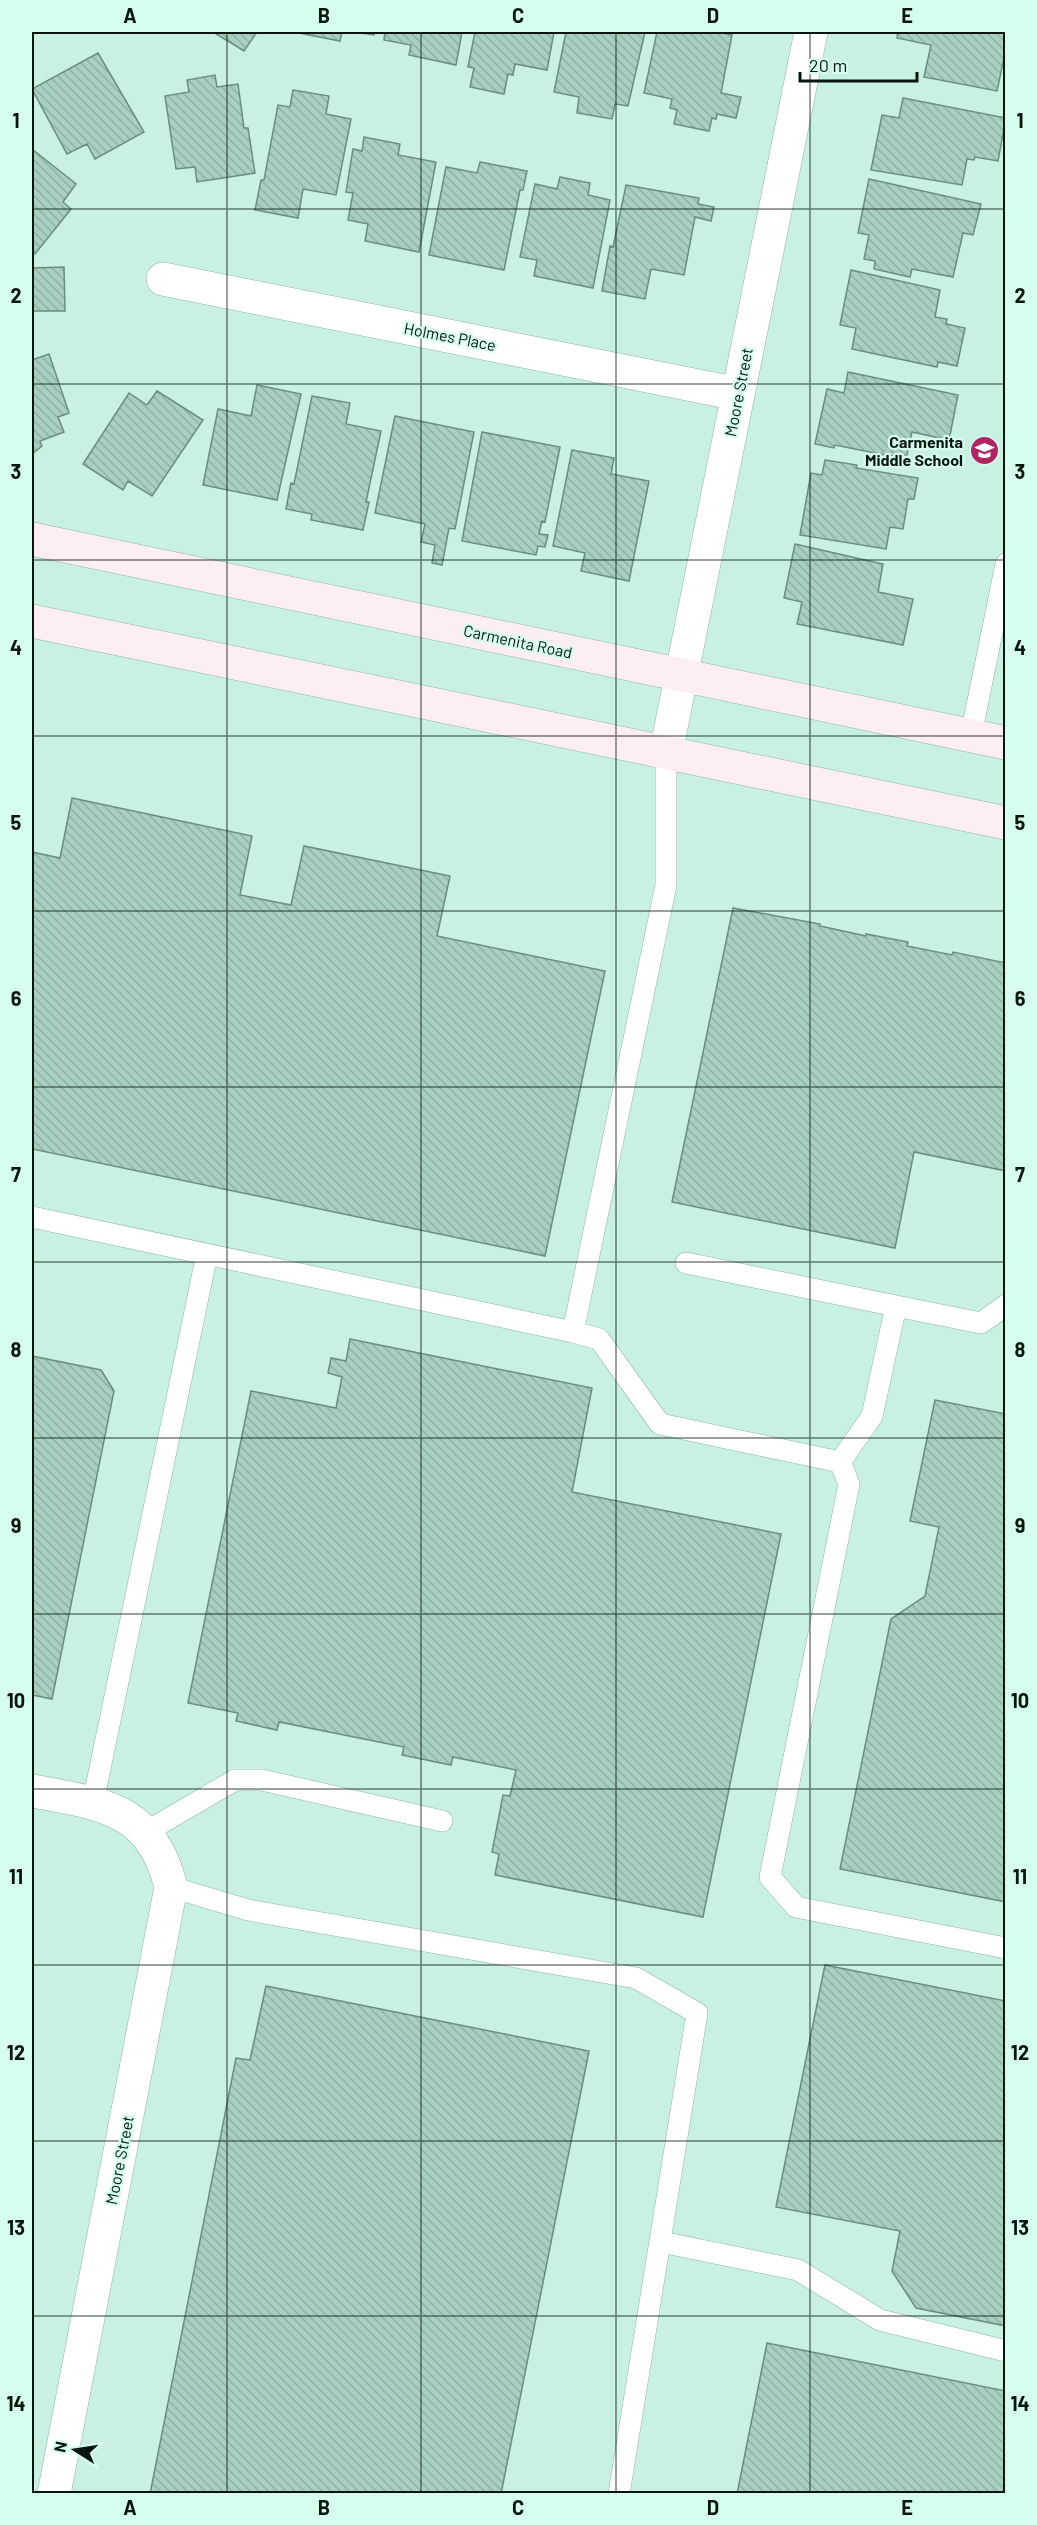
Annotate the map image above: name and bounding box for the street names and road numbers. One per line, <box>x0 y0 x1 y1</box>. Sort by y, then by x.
street label: Holmes Place <box>402 318 498 354</box>
street label: Moore Street <box>720 346 756 438</box>
street label: Carmenita Road <box>462 620 574 662</box>
street label: Moore Street <box>101 2114 137 2206</box>

